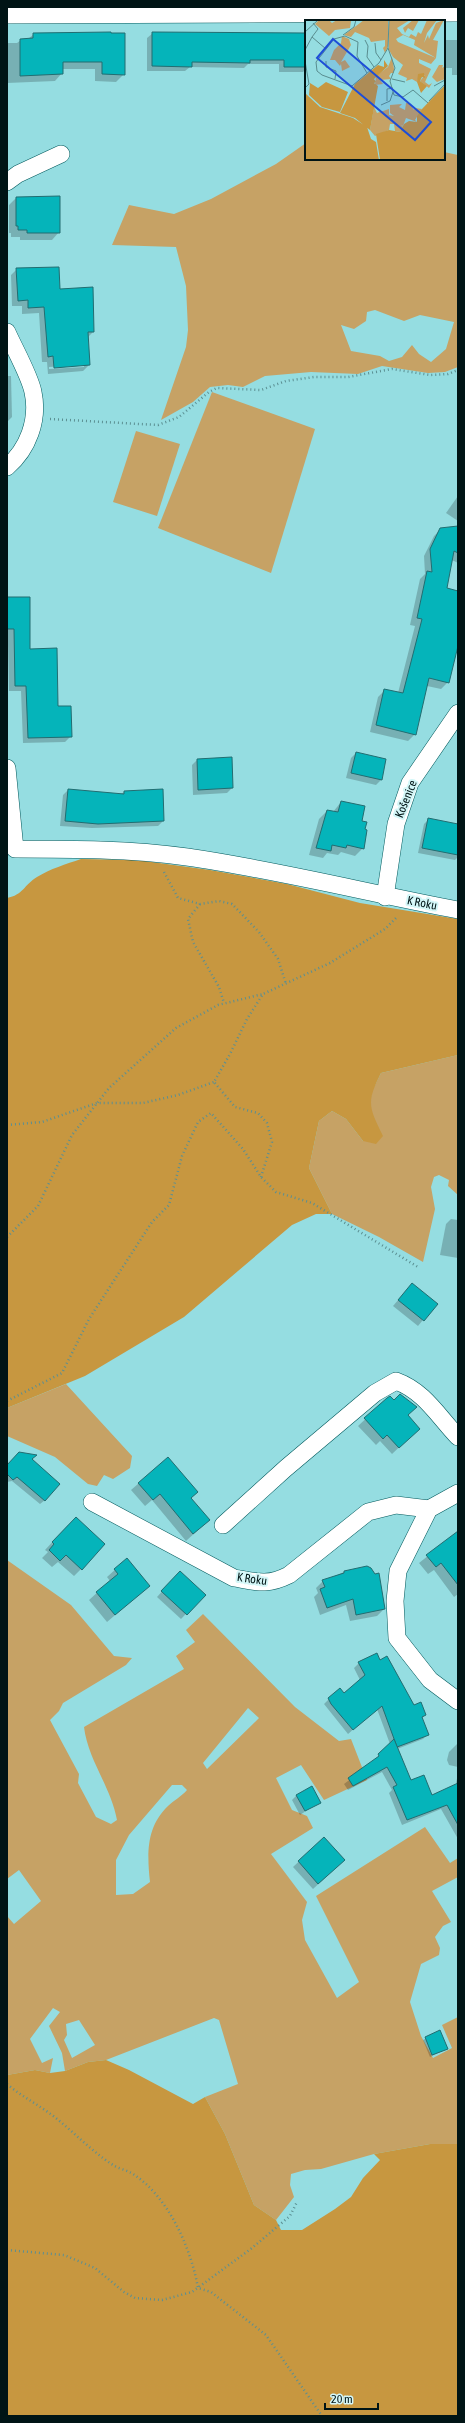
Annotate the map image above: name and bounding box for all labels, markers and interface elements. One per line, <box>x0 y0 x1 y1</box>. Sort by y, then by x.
inset map <box>305 20 445 160</box>
street label: Košenice <box>392 778 420 820</box>
street label: K Roku <box>406 893 438 913</box>
street label: K Roku <box>236 1570 268 1588</box>
scale bar <box>325 2385 378 2411</box>
text: 20 m <box>331 2392 353 2406</box>

